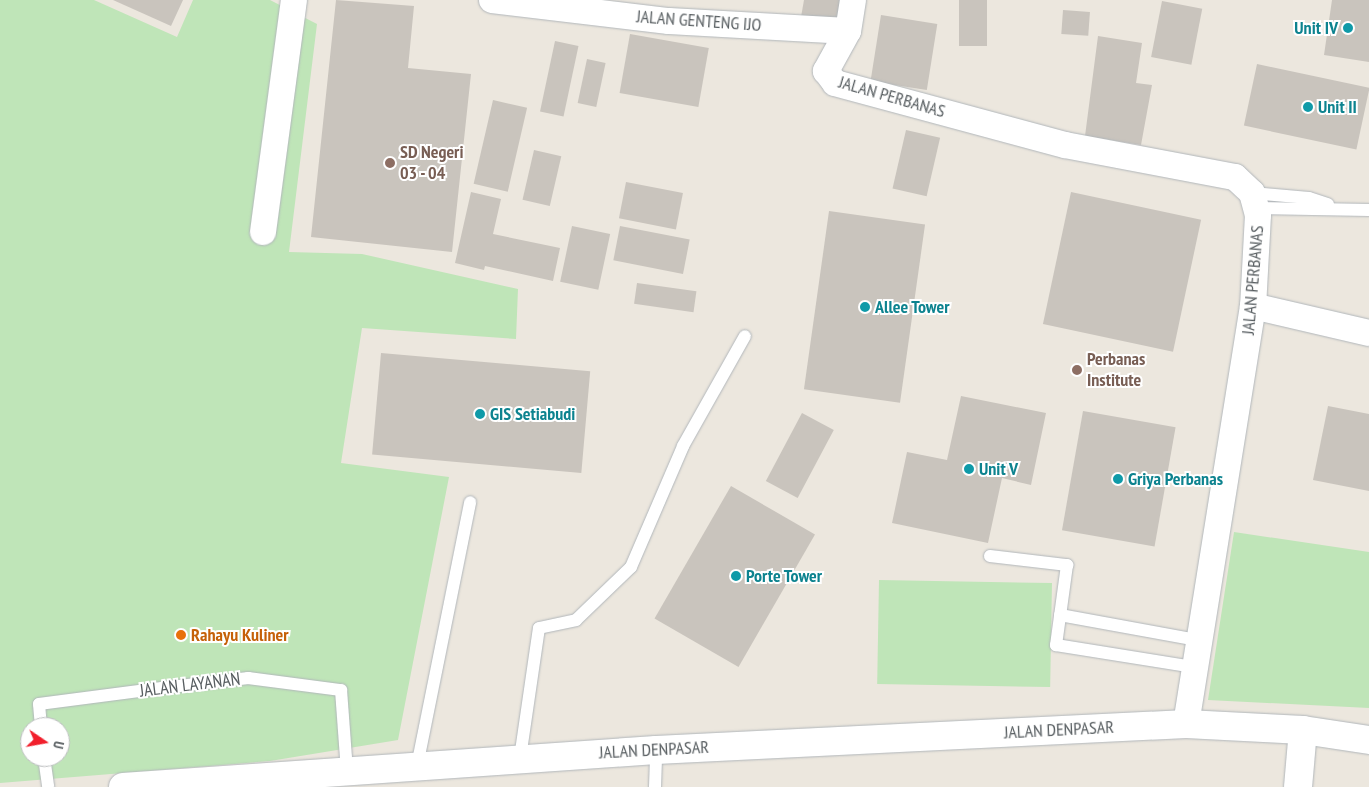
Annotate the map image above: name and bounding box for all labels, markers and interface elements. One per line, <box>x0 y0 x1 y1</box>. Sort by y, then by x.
street label: JALAN GENTENG IJO <box>636 6 762 36</box>
place label: Unit IV <box>1294 17 1338 39</box>
marker: Unit IV <box>1342 22 1354 34</box>
street label: JALAN PERBANAS <box>836 71 948 123</box>
place label: Unit II <box>1318 96 1357 118</box>
marker: Unit II <box>1302 101 1314 113</box>
place label: SD Negeri 03 - 04 <box>400 142 464 184</box>
marker: SD Negeri 03 - 04 <box>384 157 396 169</box>
street label: JALAN PERBANAS <box>1237 224 1269 336</box>
place label: Allee Tower <box>875 296 950 318</box>
marker: Allee Tower <box>859 301 871 313</box>
place label: Perbanas Institute <box>1087 349 1145 392</box>
marker: Perbanas Institute <box>1071 364 1083 376</box>
place label: GIS Setiabudi <box>490 403 575 425</box>
marker: GIS Setiabudi <box>474 408 486 420</box>
place label: Unit V <box>979 458 1018 480</box>
marker: Unit V <box>963 463 975 475</box>
place label: Griya Perbanas <box>1128 468 1223 490</box>
marker: Griya Perbanas <box>1112 473 1124 485</box>
place label: Porte Tower <box>746 565 823 587</box>
marker: Porte Tower <box>730 570 742 582</box>
place label: Rahayu Kuliner <box>191 624 289 646</box>
marker: Rahayu Kuliner <box>175 629 187 641</box>
street label: JALAN LAYANAN <box>139 668 241 702</box>
street label: JALAN DENPASAR <box>1004 716 1114 744</box>
north arrow <box>20 717 70 767</box>
street label: JALAN DENPASAR <box>599 736 709 764</box>
text: U <box>49 740 68 750</box>

